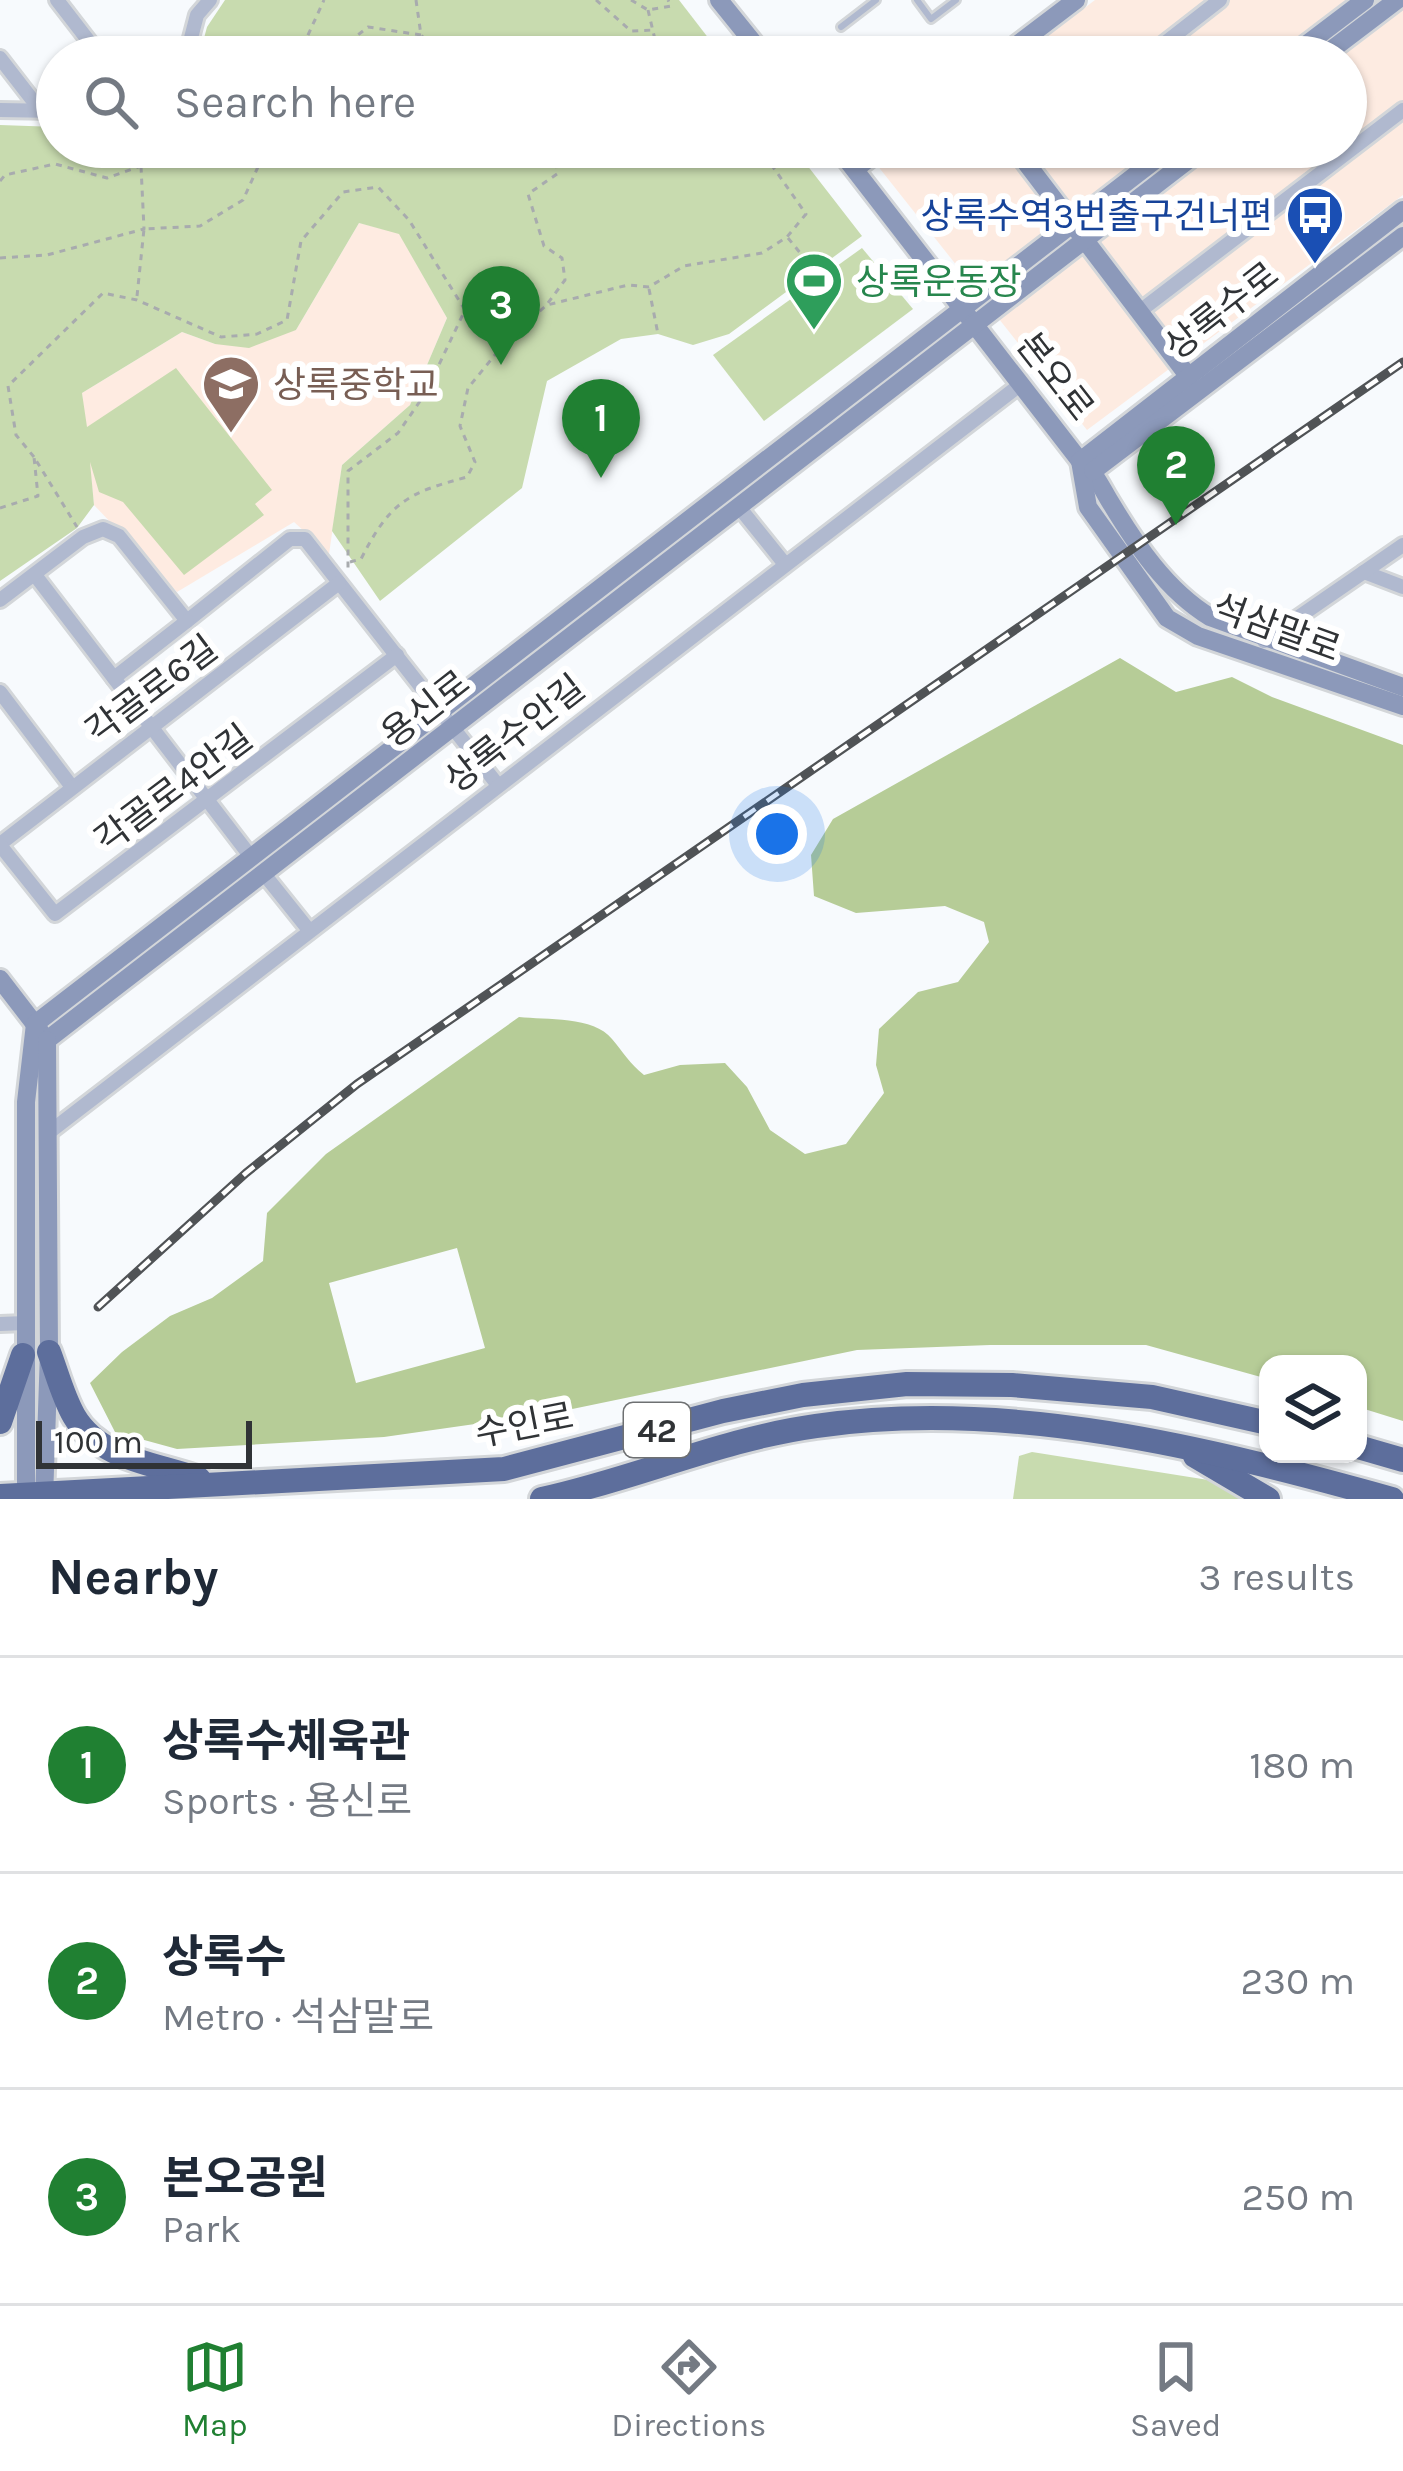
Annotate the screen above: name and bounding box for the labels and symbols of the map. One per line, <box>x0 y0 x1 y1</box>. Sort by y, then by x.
bus stop icon: 상록수역3번출구건너편 <box>1284 184 1346 266</box>
place label: 상록수역3번출구건너편 <box>921 195 1273 237</box>
sports icon: 상록운동장 <box>783 250 845 332</box>
street label: 상록수로 <box>1156 253 1287 368</box>
place label: 상록운동장 <box>856 261 1022 303</box>
pin: 3 <box>462 266 540 365</box>
street label: 본오로 <box>1008 325 1102 429</box>
school or university icon: 상록중학교 <box>200 353 262 435</box>
place label: 상록중학교 <box>273 364 439 406</box>
pin: 1 <box>562 379 640 478</box>
pin: 2 <box>1137 426 1215 525</box>
street label: 석삼말로 <box>1207 586 1346 670</box>
street label: 각골로6길 <box>78 627 225 753</box>
street label: 용신로 <box>374 662 478 756</box>
street label: 상록수안길 <box>436 666 593 801</box>
street label: 각골로4안길 <box>87 716 260 861</box>
your location <box>747 804 807 864</box>
street label: 수인로 <box>471 1395 577 1455</box>
road number: 42 <box>624 1403 690 1457</box>
scale bar <box>36 1415 252 1468</box>

